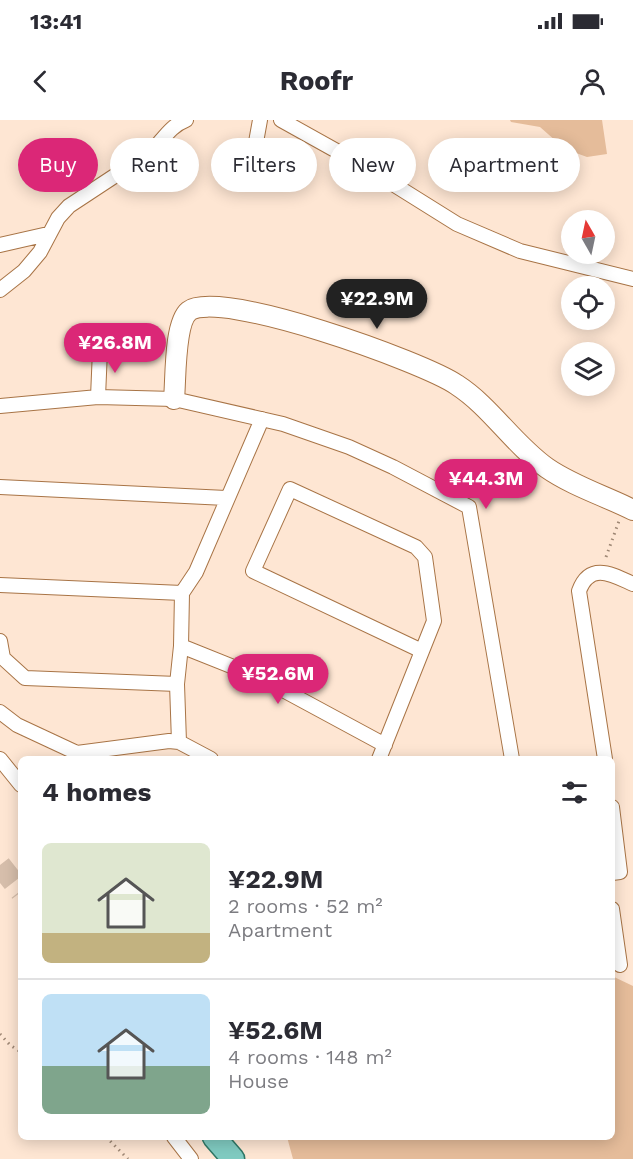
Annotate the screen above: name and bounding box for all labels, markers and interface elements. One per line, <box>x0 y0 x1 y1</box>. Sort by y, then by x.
text: 13:41 <box>30 9 82 34</box>
icon: back <box>24 65 57 98</box>
text: Roofr <box>280 65 353 97</box>
icon: person <box>576 65 609 98</box>
chip: Buy <box>18 138 98 192</box>
chip: Rent <box>110 138 199 192</box>
chip: Filters <box>211 138 317 192</box>
chip: New <box>329 138 416 192</box>
chip: Apartment <box>428 138 580 192</box>
north arrow <box>561 210 615 264</box>
map controls <box>561 210 615 396</box>
button: locate <box>561 276 615 330</box>
pin: ¥22.9M <box>328 279 426 330</box>
text: ¥22.9M <box>340 286 414 310</box>
pin: ¥26.8M <box>66 323 164 374</box>
text: ¥26.8M <box>78 330 152 354</box>
button: layers <box>561 342 615 396</box>
pin: ¥44.3M <box>437 459 535 510</box>
text: ¥44.3M <box>449 466 523 490</box>
pin: ¥52.6M <box>229 654 327 705</box>
text: ¥52.6M <box>241 661 315 685</box>
icon: filters <box>558 776 591 809</box>
text: 4 homes <box>42 777 151 807</box>
text: ¥22.9M <box>228 864 324 894</box>
icon: home <box>90 867 162 939</box>
text: 2 rooms · 52 m² <box>228 894 383 918</box>
text: Apartment <box>228 918 332 942</box>
text: ¥52.6M <box>228 1015 323 1045</box>
icon: home <box>90 1018 162 1090</box>
text: 4 rooms · 148 m² <box>228 1045 392 1069</box>
text: House <box>228 1069 289 1093</box>

